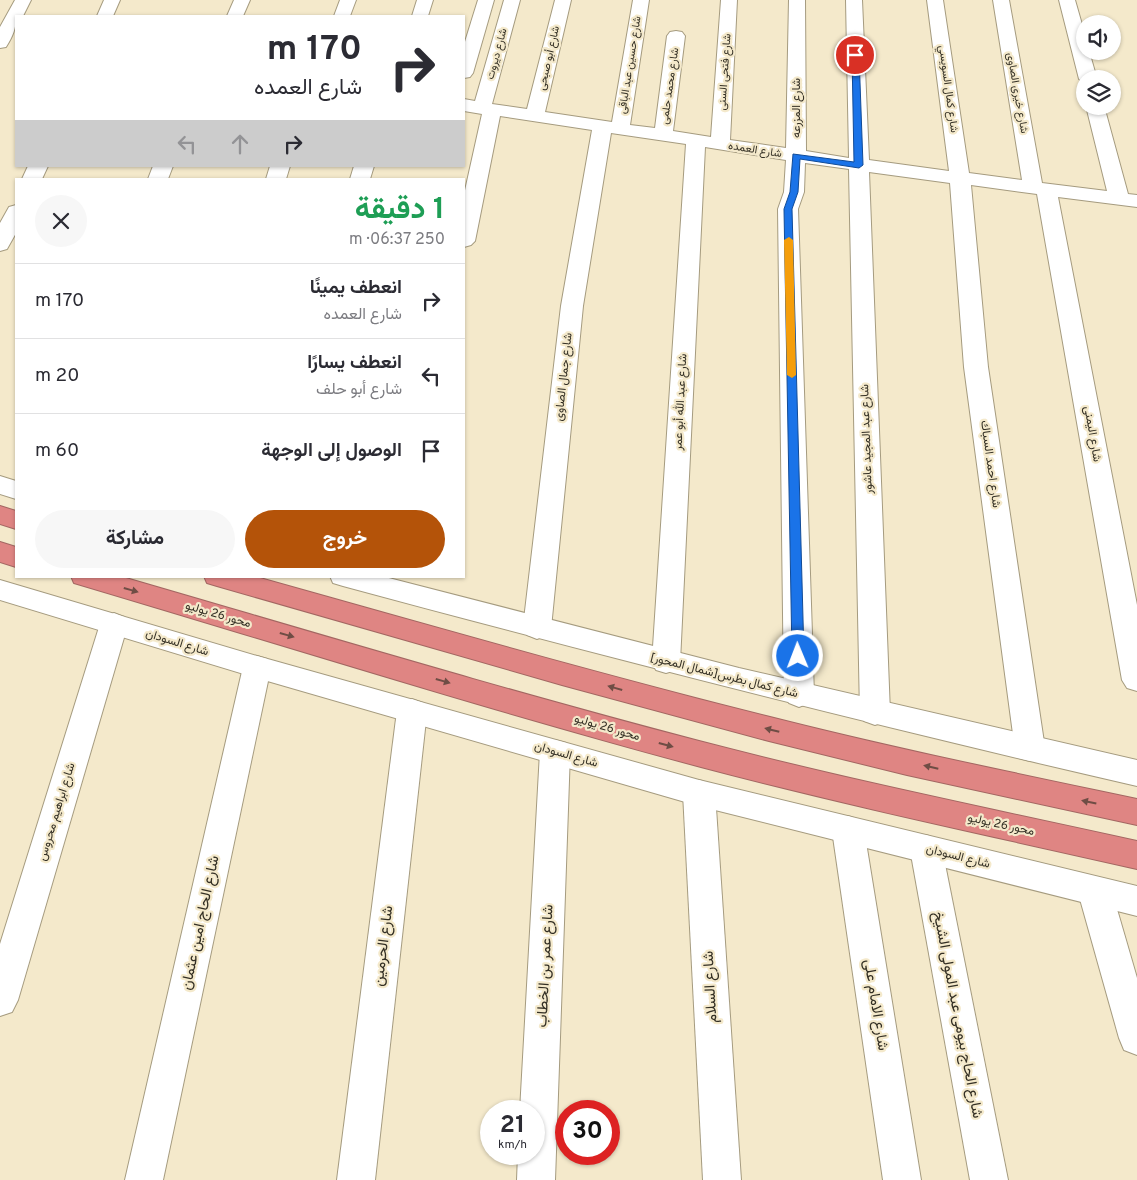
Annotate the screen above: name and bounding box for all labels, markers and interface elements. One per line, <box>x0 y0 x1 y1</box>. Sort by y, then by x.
street label: شارع حسين عبد الباقى <box>615 15 645 115</box>
map controls <box>1076 15 1121 115</box>
button: sound <box>1076 15 1121 60</box>
street label: شارع أبو صبحى <box>535 24 563 92</box>
street label: شارع ديروت <box>483 27 511 81</box>
text: 170 m <box>267 28 362 72</box>
street label: شارع فتحى السنى <box>715 33 735 111</box>
pin <box>834 34 876 76</box>
icon: right <box>380 35 445 100</box>
icon: arrive <box>841 41 869 69</box>
street label: شارع كمال السويسي <box>933 44 961 134</box>
street label: شارع محمد حلمى <box>658 46 682 125</box>
street label: شارع خيرى الصاوى <box>1003 52 1031 135</box>
button: layers <box>1076 70 1121 115</box>
text: شارع العمده <box>254 75 362 102</box>
street label: شارع المزرعه <box>789 78 805 138</box>
icon: left <box>173 130 201 158</box>
icon: ahead <box>226 130 254 158</box>
icon: right <box>279 130 307 158</box>
street label: شارع العمده <box>727 139 783 161</box>
text: 1 دقيقة <box>355 192 445 229</box>
button: close <box>35 195 87 247</box>
text: 250 m · 06:37 <box>349 230 445 250</box>
text: انعطف يمينًا <box>310 276 402 300</box>
icon: right <box>417 287 445 315</box>
text: 170 m <box>35 289 84 313</box>
text: شارع العمده <box>323 305 402 325</box>
street label: شارع جمال الصاوى <box>551 332 577 422</box>
text: انعطف يسارًا <box>307 351 402 375</box>
street label: شارع عبد الله أبو عمر <box>670 353 692 452</box>
icon: left <box>417 362 445 390</box>
text: 20 m <box>35 364 79 388</box>
text: شارع أبو حلف <box>316 380 402 400</box>
street label: شارع عبد المجيد عاشور <box>857 384 877 495</box>
street label: شارع اليمنى <box>1079 405 1105 463</box>
street label: شارع احمد السباك <box>976 419 1004 509</box>
icon: arrive <box>417 437 445 465</box>
text: 60 m <box>35 439 79 463</box>
text: الوصول إلى الوجهة <box>261 439 402 463</box>
button: مشاركة <box>35 510 235 568</box>
button: خروج <box>245 510 445 568</box>
one-way arrow <box>123 586 138 594</box>
street label: محور 26 يوليو <box>183 598 253 632</box>
street label: شارع السودان <box>143 626 211 660</box>
position arrow <box>771 629 823 681</box>
one-way arrow <box>279 632 294 640</box>
street label: شارع كمال بطرس[شمال المحور] <box>648 650 800 702</box>
one-way arrow <box>435 677 450 685</box>
one-way arrow <box>608 684 623 692</box>
street label: محور 26 يوليو <box>572 711 642 745</box>
one-way arrow <box>765 726 780 734</box>
street label: شارع السودان <box>532 738 600 772</box>
one-way arrow <box>659 741 674 749</box>
street label: شارع ابراهيم محروس <box>35 761 79 863</box>
one-way arrow <box>922 763 938 771</box>
one-way arrow <box>1082 798 1097 806</box>
street label: محور 26 يوليو <box>966 810 1036 840</box>
street label: شارع السودان <box>924 841 992 873</box>
street label: شارع الحاج امين عثمان <box>177 854 225 992</box>
street label: شارع الحرمين <box>370 904 398 987</box>
street label: شارع عمر بن الخطاب <box>533 904 559 1028</box>
street label: شارع الحاج بيومى عبد المولى الشيخ <box>928 910 986 1120</box>
street label: شارع السلام <box>700 950 722 1024</box>
street label: شارع الامام على <box>858 958 892 1052</box>
speed limit sign: 30 <box>555 1100 620 1165</box>
text: 21 <box>500 1110 525 1142</box>
text: km/h <box>498 1137 527 1153</box>

